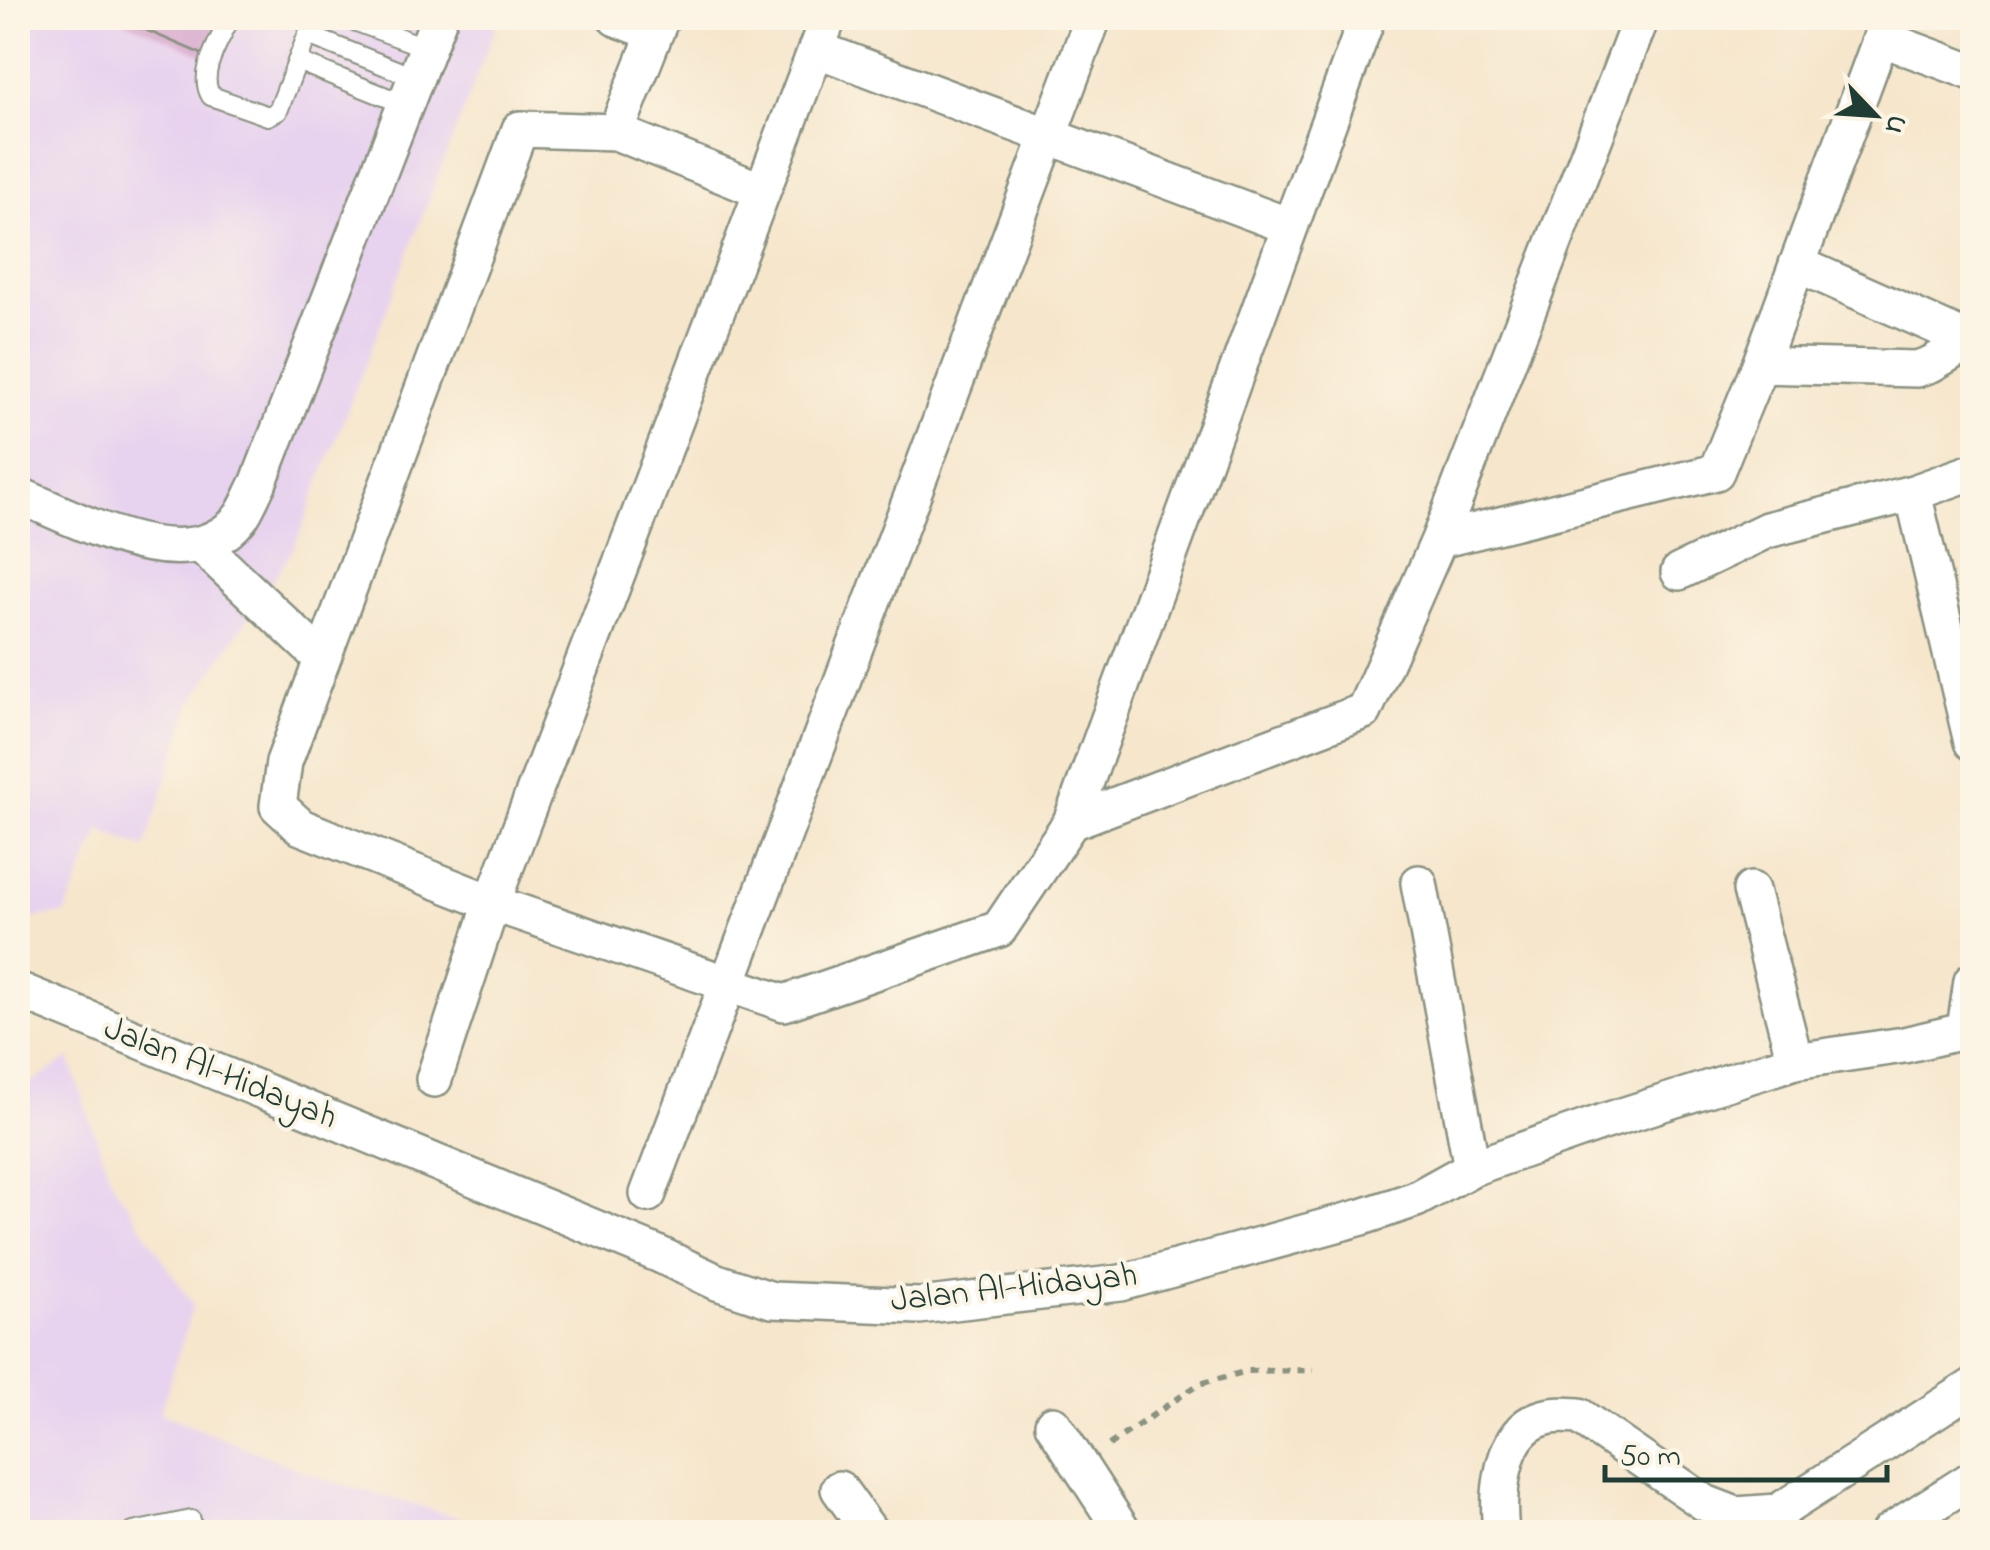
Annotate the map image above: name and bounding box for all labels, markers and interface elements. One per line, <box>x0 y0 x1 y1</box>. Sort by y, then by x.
north arrow <box>1825 65 1925 165</box>
text: U <box>1872 107 1917 141</box>
street label: Jalan Al-Hidayah <box>96 1004 344 1144</box>
street label: Jalan Al-Hidayah <box>888 1251 1140 1327</box>
scale bar <box>1605 1420 1888 1482</box>
text: 50 m <box>1620 1436 1681 1480</box>

